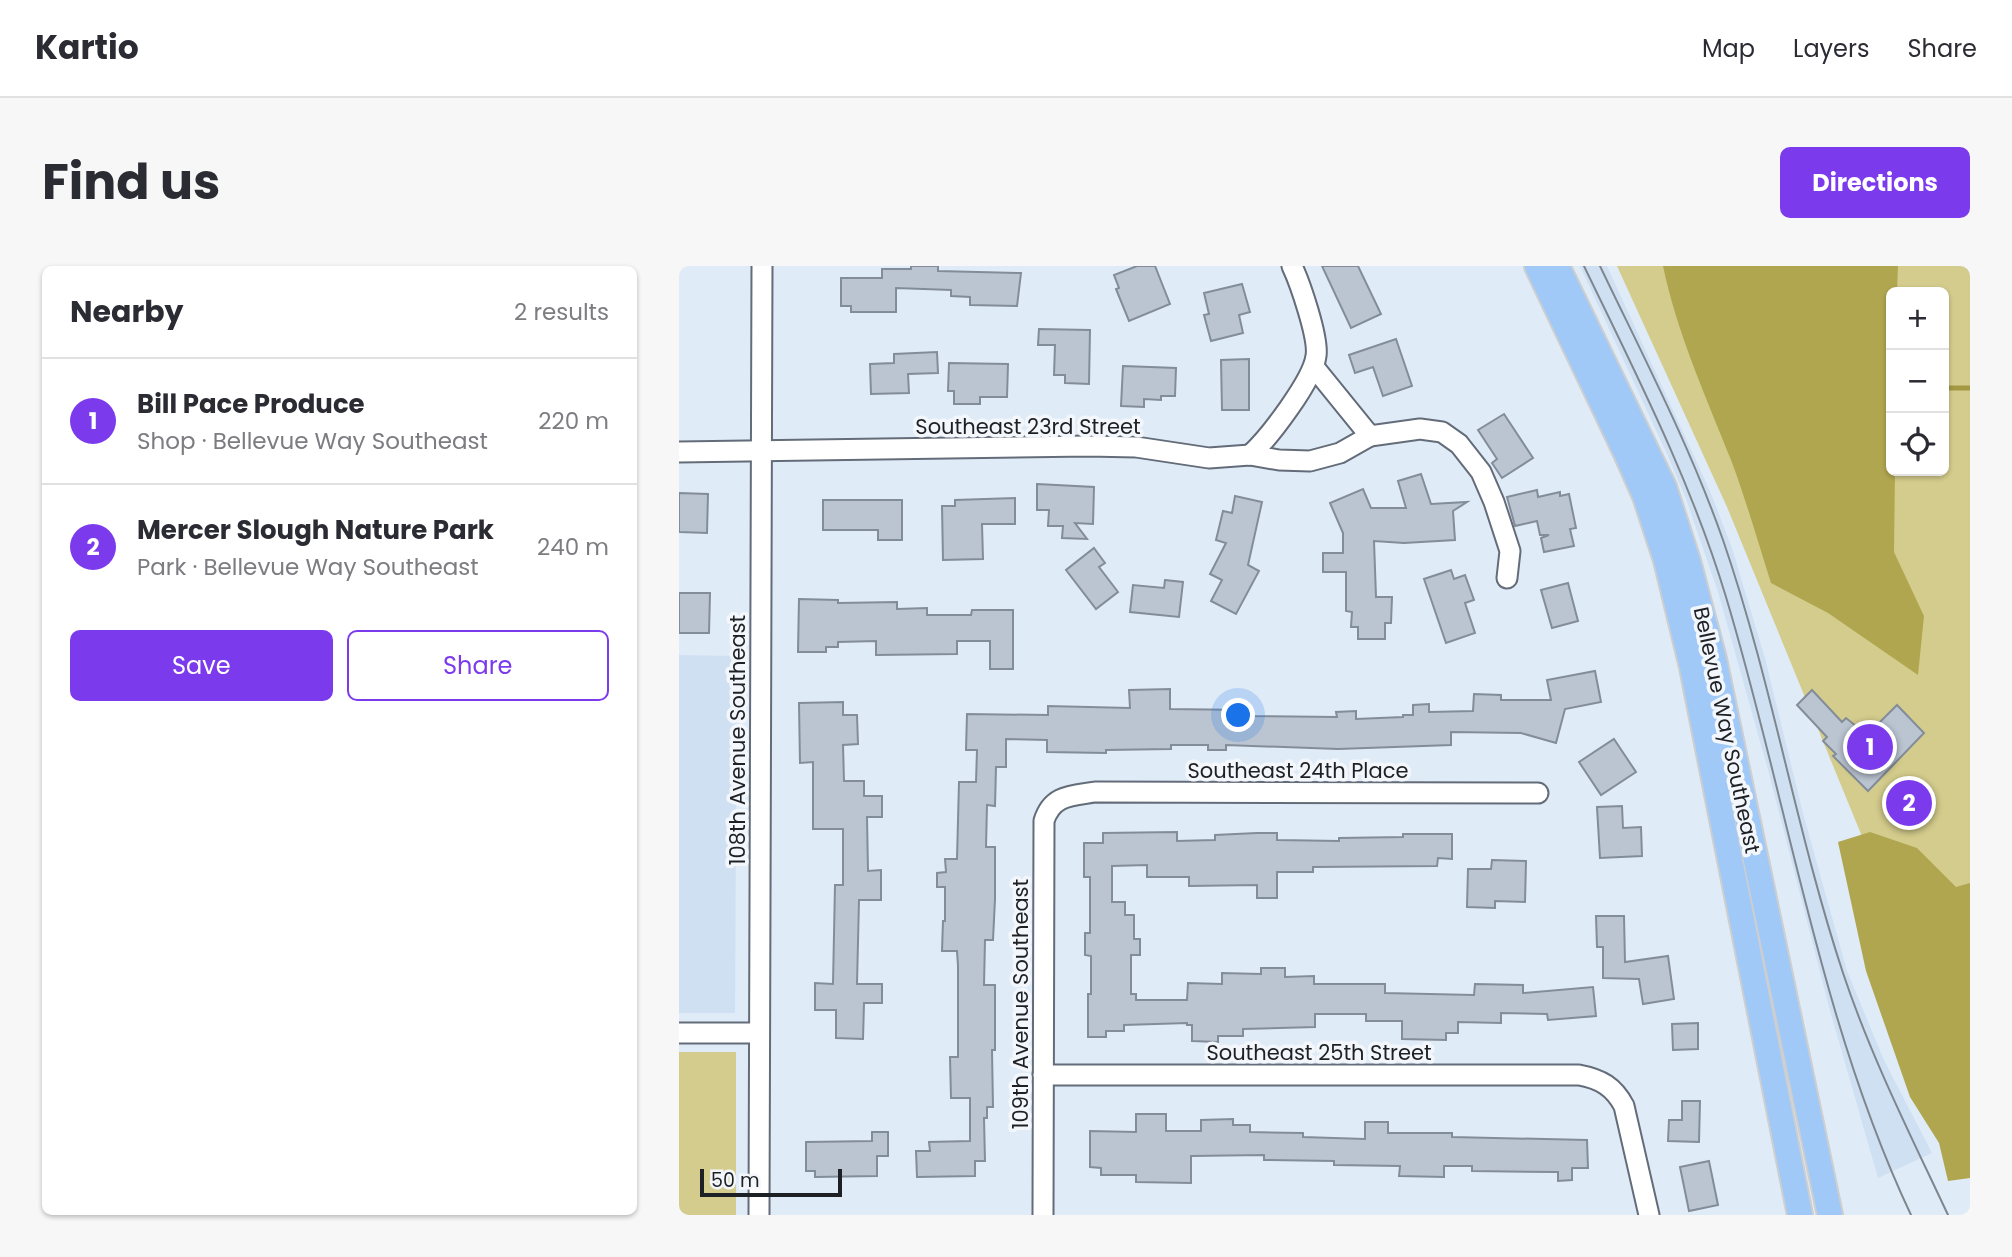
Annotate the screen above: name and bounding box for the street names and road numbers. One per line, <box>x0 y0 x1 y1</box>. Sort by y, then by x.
street label: Southeast 23rd Street <box>915 412 1141 441</box>
street label: Bellevue Way Southeast <box>1687 604 1767 856</box>
street label: 108th Avenue Southeast <box>723 615 752 865</box>
street label: Southeast 24th Place <box>1188 756 1408 785</box>
street label: 109th Avenue Southeast <box>1006 879 1035 1129</box>
street label: Southeast 25th Street <box>1206 1038 1432 1067</box>

